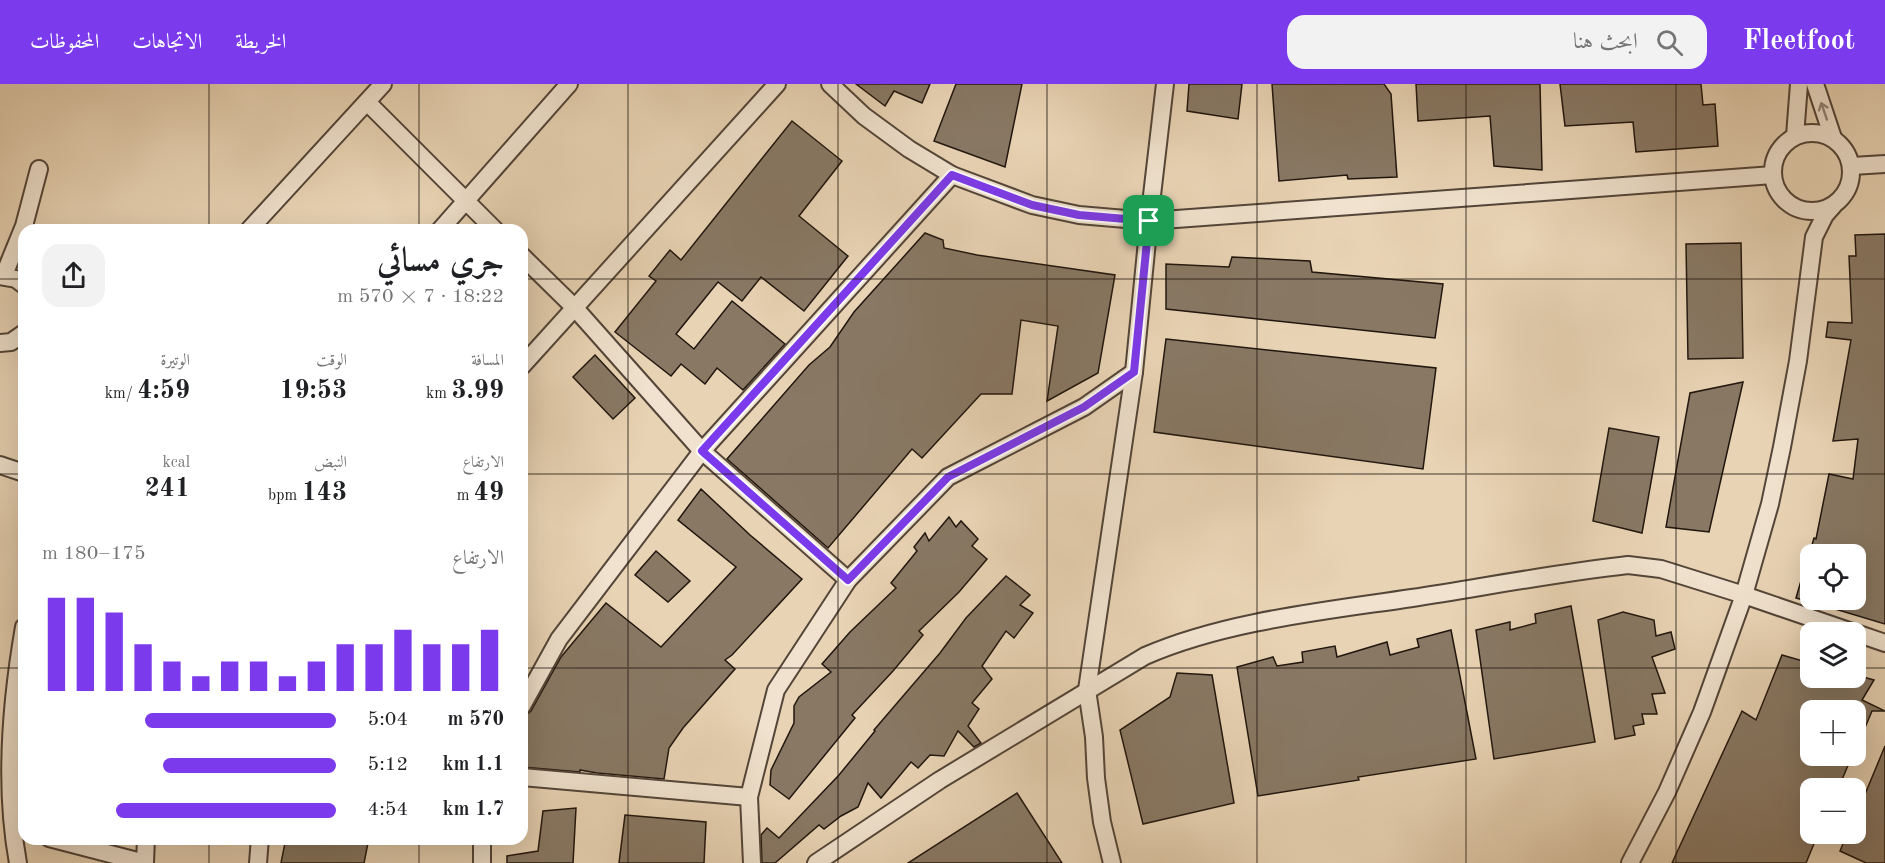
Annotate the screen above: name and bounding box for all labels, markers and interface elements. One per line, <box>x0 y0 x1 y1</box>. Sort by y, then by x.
search box <box>1287 15 1707 69</box>
icon: search <box>1653 26 1686 59</box>
text: Fleetfoot <box>1743 28 1855 56</box>
text: ابحث هنا <box>1573 31 1638 53</box>
text: المحفوظات <box>30 32 99 53</box>
text: الاتجاهات <box>132 32 202 53</box>
text: الخريطة <box>235 32 286 53</box>
one-way arrow <box>1817 102 1828 121</box>
pin <box>1123 195 1174 246</box>
icon: arrive <box>1132 204 1165 237</box>
button: share <box>42 244 105 307</box>
text: جري مسائي <box>377 246 504 279</box>
text: 18:22 · 7 × 570 m <box>337 287 504 307</box>
text: الوتيرة <box>160 353 190 369</box>
text: الوقت <box>316 353 347 369</box>
text: المسافة <box>471 353 504 369</box>
text: 4:59 <box>137 378 190 404</box>
text: 19:53 <box>279 378 347 404</box>
text: 3.99 <box>451 378 504 404</box>
text: /km <box>105 386 137 402</box>
text: km <box>426 386 451 402</box>
text: kcal <box>162 455 190 471</box>
text: النبض <box>314 455 347 471</box>
text: الارتفاع <box>462 455 504 471</box>
text: 241 <box>145 476 190 502</box>
text: 143 <box>302 480 347 506</box>
text: 49 <box>474 480 504 506</box>
text: bpm <box>268 488 302 504</box>
text: m <box>457 488 474 504</box>
text: 175–180 m <box>42 544 146 564</box>
map controls <box>1800 544 1866 844</box>
button: locate <box>1800 544 1866 610</box>
text: الارتفاع <box>452 549 504 569</box>
button: layers <box>1800 622 1866 688</box>
button: + <box>1800 700 1866 766</box>
text: 5:04 <box>368 710 408 730</box>
text: 570 m <box>448 710 504 730</box>
text: 5:12 <box>368 755 408 775</box>
text: 1.1 km <box>442 755 504 775</box>
button: − <box>1800 778 1866 844</box>
text: 4:54 <box>368 800 408 820</box>
text: 1.7 km <box>442 800 504 820</box>

